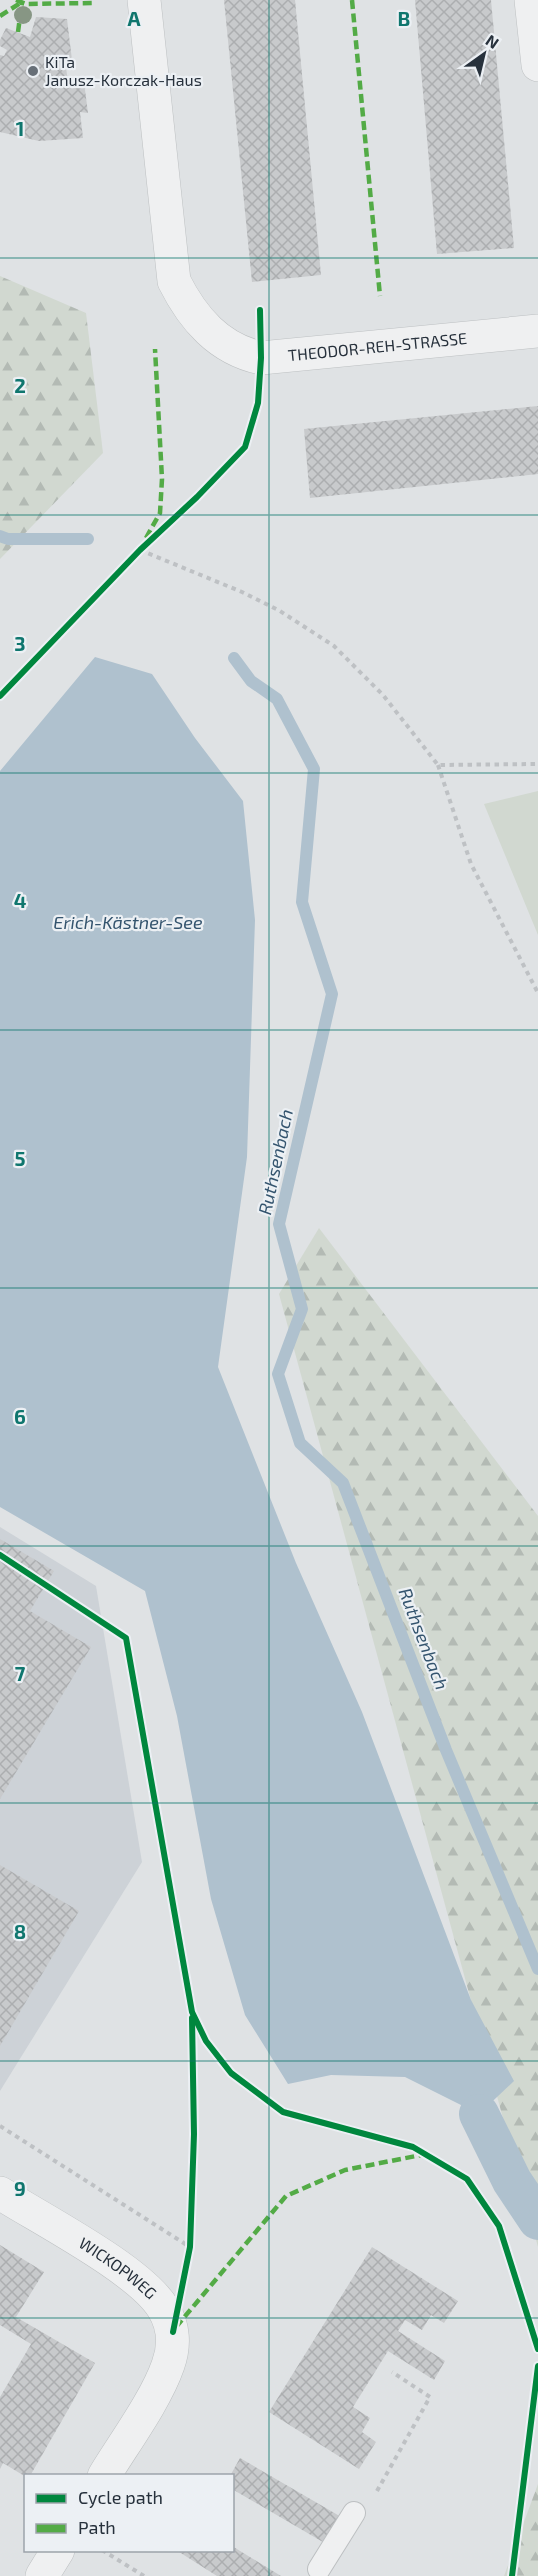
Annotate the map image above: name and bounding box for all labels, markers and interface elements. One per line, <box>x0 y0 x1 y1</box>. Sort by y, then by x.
text: A <box>127 6 141 30</box>
text: B <box>398 6 410 30</box>
north arrow <box>454 24 514 84</box>
text: N <box>483 30 503 52</box>
place label: KiTa Janusz-Korczak-Haus <box>45 52 202 89</box>
marker: KiTa Janusz-Korczak-Haus <box>26 64 40 78</box>
text: 1 <box>16 116 24 140</box>
street label: THEODOR-REH-STRASSE <box>287 328 468 364</box>
text: 2 <box>14 373 26 397</box>
text: 3 <box>14 631 26 655</box>
text: 4 <box>14 888 27 912</box>
water label: Erich-Kästner-See <box>53 911 203 933</box>
water label: Ruthsenbach <box>253 1107 297 1217</box>
text: 5 <box>14 1146 26 1170</box>
text: 6 <box>14 1404 26 1428</box>
water label: Ruthsenbach <box>394 1585 453 1693</box>
text: 7 <box>15 1661 26 1685</box>
text: 8 <box>14 1919 26 1943</box>
text: 9 <box>14 2176 26 2200</box>
street label: WICKOPWEG <box>76 2233 161 2303</box>
legend <box>24 2474 234 2552</box>
text: Cycle path <box>78 2486 163 2508</box>
text: Path <box>78 2516 116 2538</box>

